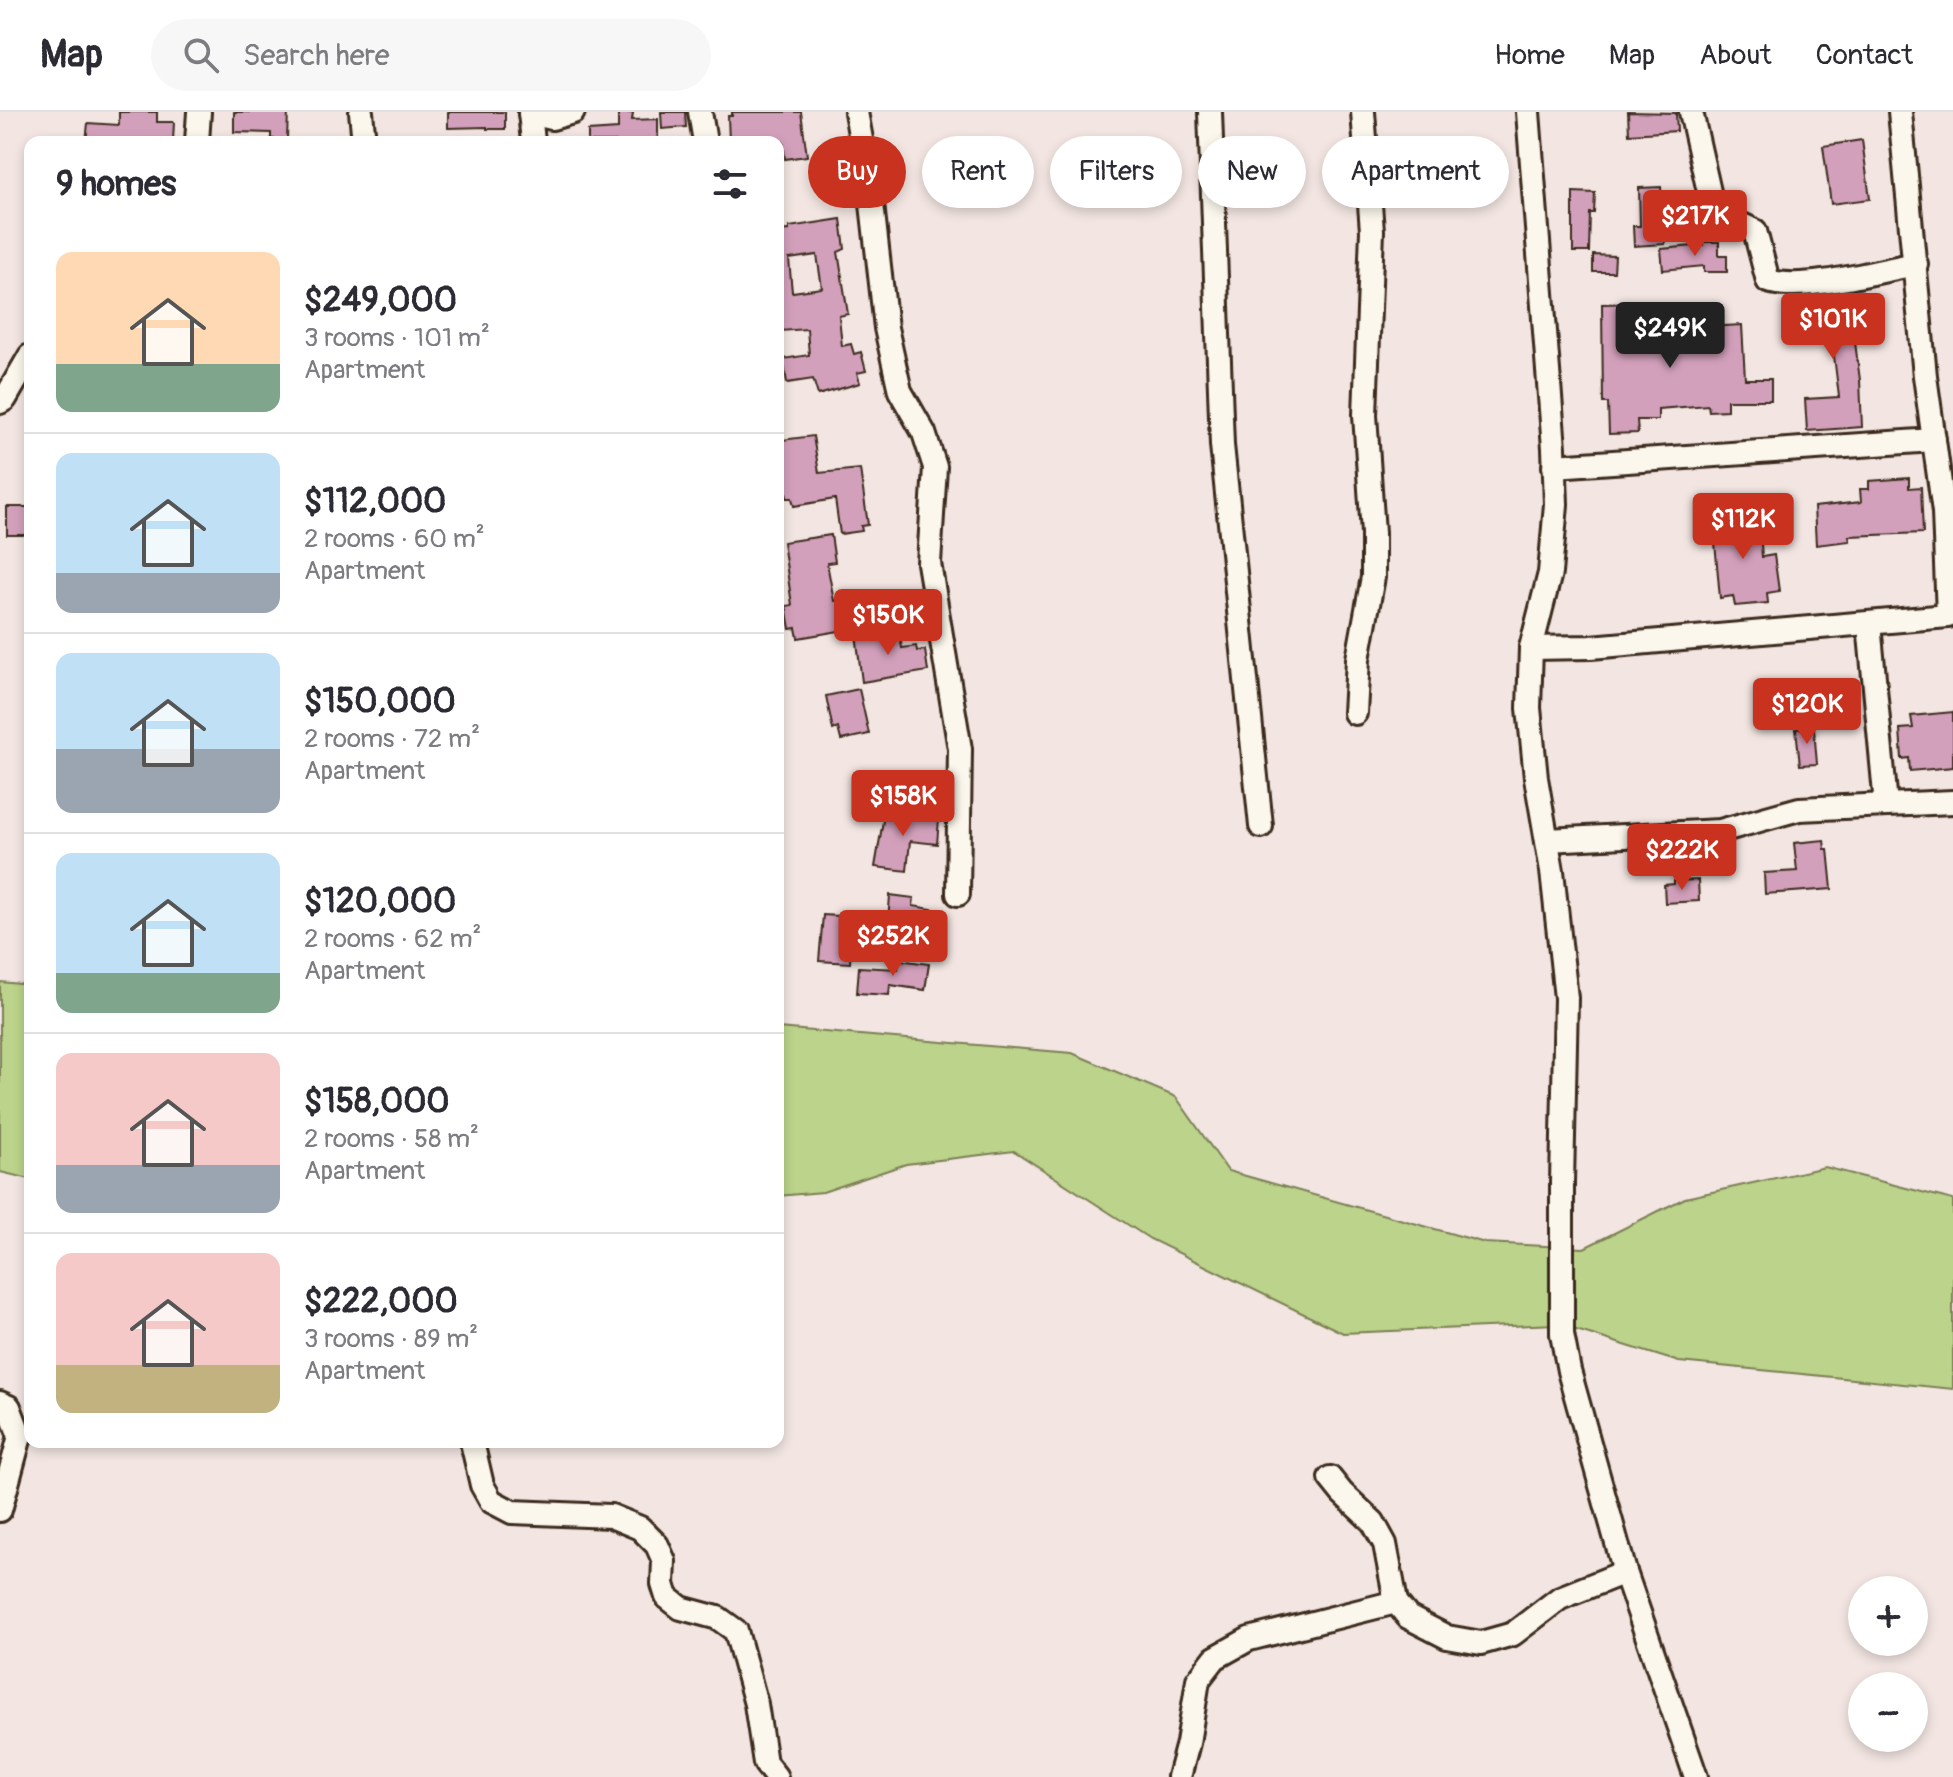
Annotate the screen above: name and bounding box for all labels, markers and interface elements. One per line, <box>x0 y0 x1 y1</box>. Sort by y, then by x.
search box <box>151 19 711 91</box>
text: Map <box>40 31 103 79</box>
icon: search <box>179 33 223 77</box>
text: Search here <box>243 37 390 74</box>
text: Home <box>1494 38 1565 73</box>
text: Map <box>1609 38 1655 73</box>
text: About <box>1699 38 1772 73</box>
text: Contact <box>1816 38 1913 73</box>
chip: Buy <box>808 136 906 208</box>
chip: Rent <box>922 136 1034 208</box>
chip: Filters <box>1050 136 1182 208</box>
chip: New <box>1198 136 1306 208</box>
chip: Apartment <box>1322 136 1509 208</box>
icon: filters <box>708 162 752 206</box>
text: 9 homes <box>56 163 176 206</box>
pin: $217K <box>1639 190 1751 258</box>
text: $217K <box>1661 200 1729 232</box>
text: $249,000 <box>304 279 457 322</box>
icon: home <box>120 284 216 380</box>
pin: $101K <box>1777 293 1889 361</box>
pin: $249K <box>1614 302 1726 370</box>
text: $101K <box>1799 303 1867 335</box>
text: $249K <box>1634 312 1706 344</box>
text: 3 rooms · 101 m² <box>304 322 490 354</box>
text: Apartment <box>304 354 425 386</box>
text: $112,000 <box>304 480 446 523</box>
icon: home <box>120 485 216 581</box>
pin: $112K <box>1687 493 1799 561</box>
text: $112K <box>1711 503 1775 535</box>
text: 2 rooms · 60 m² <box>304 523 485 555</box>
text: Apartment <box>304 555 425 587</box>
pin: $150K <box>832 589 944 657</box>
text: $150K <box>852 599 924 631</box>
pin: $120K <box>1751 678 1863 746</box>
text: $150,000 <box>304 680 456 723</box>
icon: home <box>120 685 216 781</box>
text: $120K <box>1771 688 1843 720</box>
text: 2 rooms · 72 m² <box>304 723 480 755</box>
text: Apartment <box>304 755 425 787</box>
pin: $158K <box>847 770 959 838</box>
text: $158K <box>869 780 937 812</box>
pin: $222K <box>1626 824 1738 892</box>
text: $222K <box>1645 834 1719 866</box>
text: $120,000 <box>304 880 456 923</box>
icon: home <box>120 885 216 981</box>
pin: $252K <box>837 910 949 978</box>
text: $252K <box>857 920 929 952</box>
text: 2 rooms · 62 m² <box>304 923 481 955</box>
text: Apartment <box>304 955 425 987</box>
text: $158,000 <box>304 1080 450 1123</box>
icon: home <box>120 1085 216 1181</box>
text: 2 rooms · 58 m² <box>304 1123 479 1155</box>
text: Apartment <box>304 1155 425 1187</box>
text: $222,000 <box>304 1280 458 1323</box>
icon: home <box>120 1285 216 1381</box>
text: 3 rooms · 89 m² <box>304 1323 478 1355</box>
text: Apartment <box>304 1355 425 1387</box>
map controls <box>1848 1576 1928 1752</box>
button: + <box>1848 1576 1928 1656</box>
button: − <box>1848 1672 1928 1752</box>

